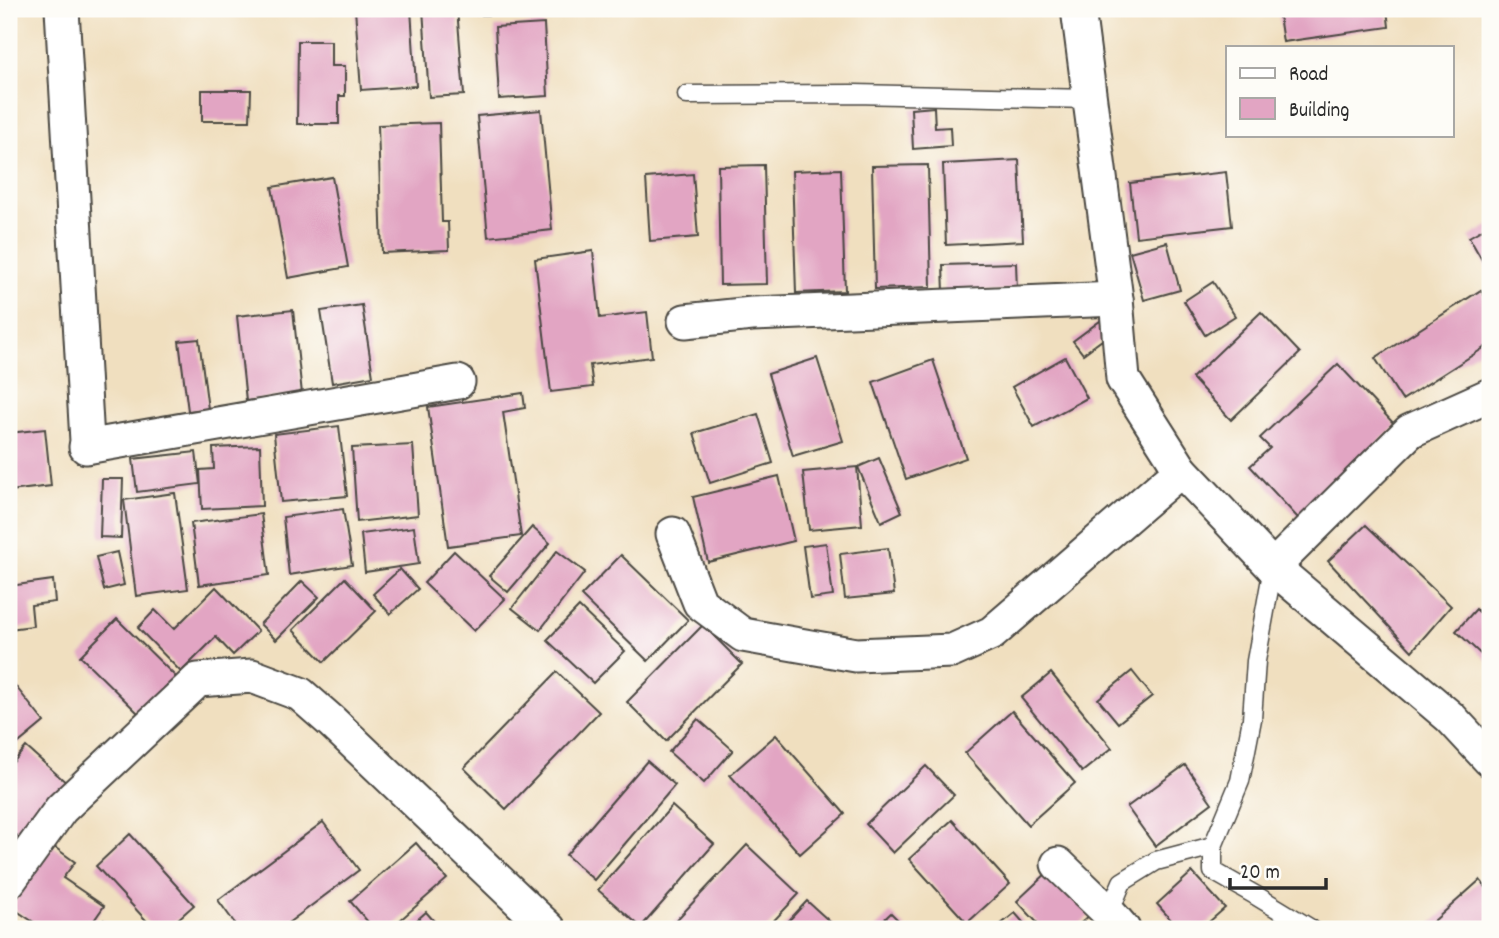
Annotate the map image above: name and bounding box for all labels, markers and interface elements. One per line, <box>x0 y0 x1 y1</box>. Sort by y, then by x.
legend <box>1226 46 1454 136</box>
text: Road <box>1289 61 1328 91</box>
text: Building <box>1289 97 1349 127</box>
scale bar <box>1230 847 1326 891</box>
text: 20 m <box>1240 859 1280 889</box>

